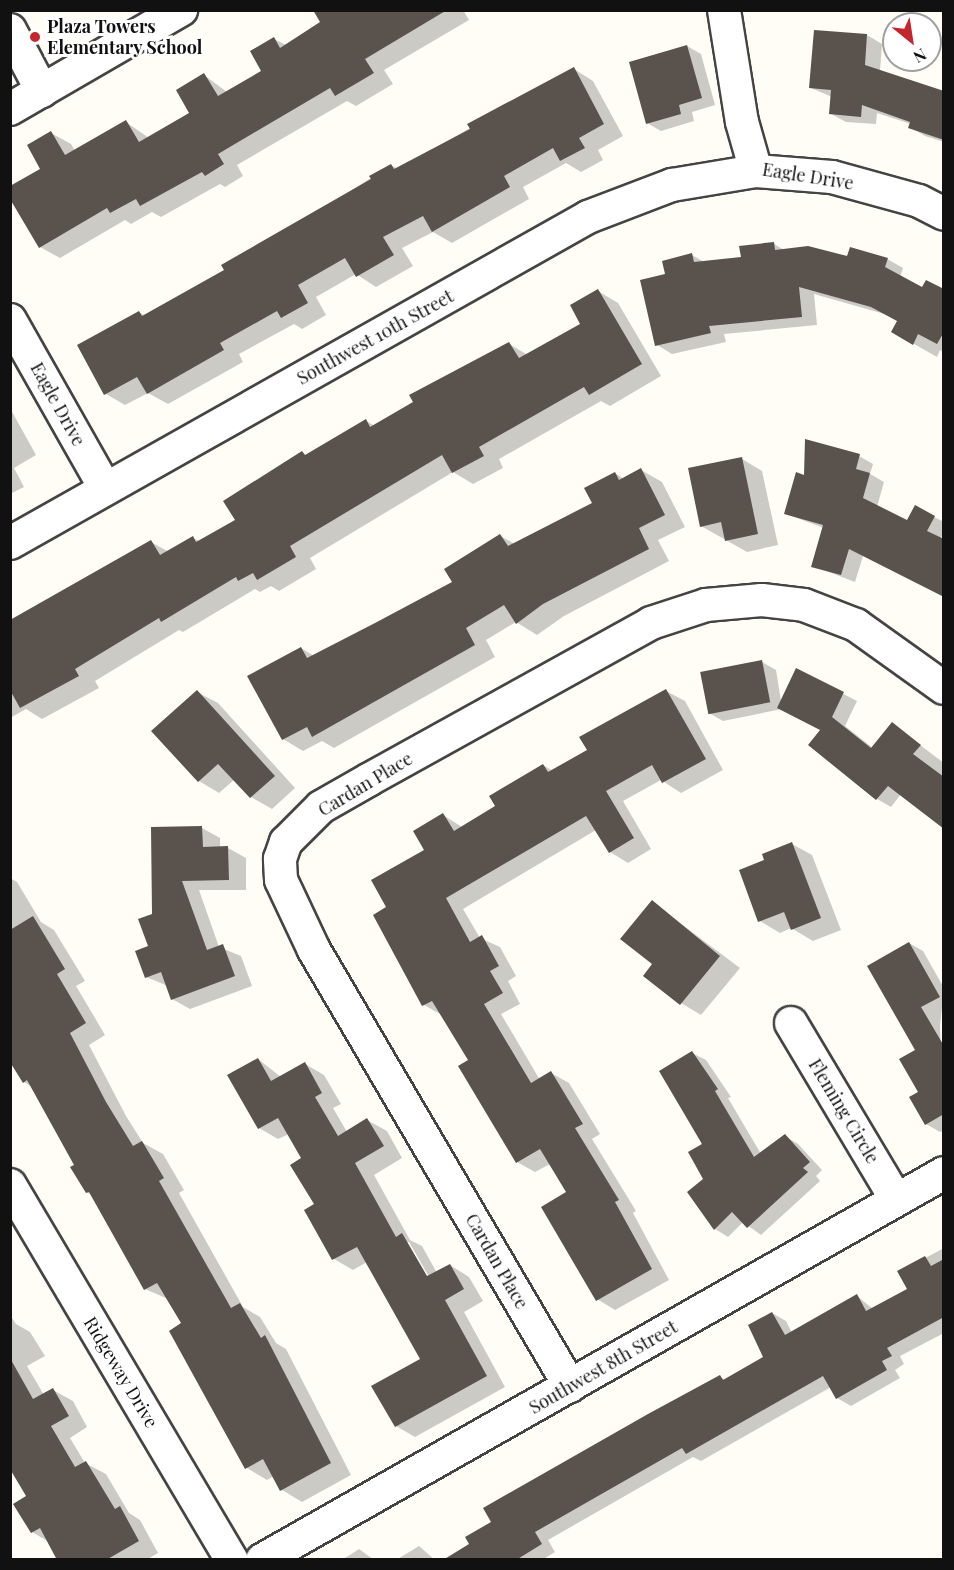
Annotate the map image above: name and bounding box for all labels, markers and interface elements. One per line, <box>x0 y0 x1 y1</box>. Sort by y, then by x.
north arrow <box>882 12 942 72</box>
place label: Plaza Towers Elementary School <box>47 16 203 58</box>
marker: Plaza Towers Elementary School <box>28 30 42 44</box>
text: N <box>910 44 931 68</box>
street label: Eagle Drive <box>761 158 855 194</box>
street label: Southwest 10th Street <box>293 285 457 389</box>
street label: Eagle Drive <box>26 359 90 449</box>
street label: Cardan Place <box>314 747 416 821</box>
street label: Fleming Circle <box>804 1055 884 1167</box>
street label: Cardan Place <box>461 1210 533 1312</box>
street label: Ridgeway Drive <box>79 1312 163 1432</box>
street label: Southwest 8th Street <box>525 1316 681 1418</box>

